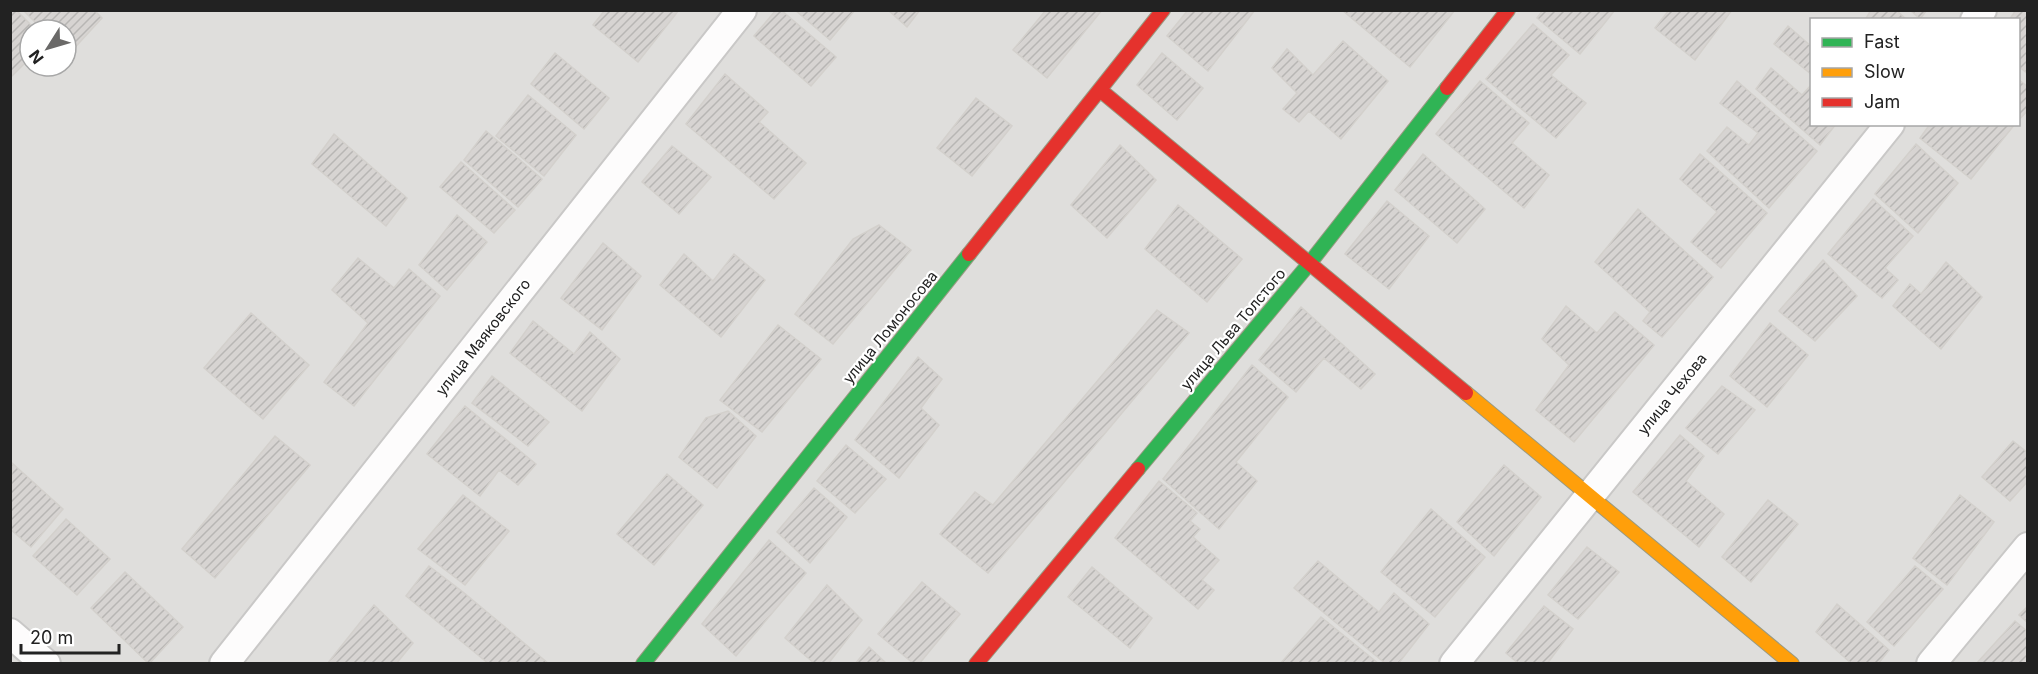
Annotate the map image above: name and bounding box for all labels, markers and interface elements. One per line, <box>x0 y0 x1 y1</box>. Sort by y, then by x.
north arrow <box>18 18 78 78</box>
legend <box>1810 18 2020 126</box>
text: Fast <box>1864 31 1900 52</box>
text: N <box>24 46 48 68</box>
text: Slow <box>1864 61 1905 82</box>
text: Jam <box>1864 91 1900 112</box>
street label: улица Льва Толстого <box>1176 264 1290 394</box>
street label: улица Ломоносова <box>839 267 941 387</box>
street label: улица Маяковского <box>431 275 535 399</box>
street label: улица Чехова <box>1633 349 1711 439</box>
scale bar <box>21 617 118 655</box>
text: 20 m <box>30 627 73 648</box>

